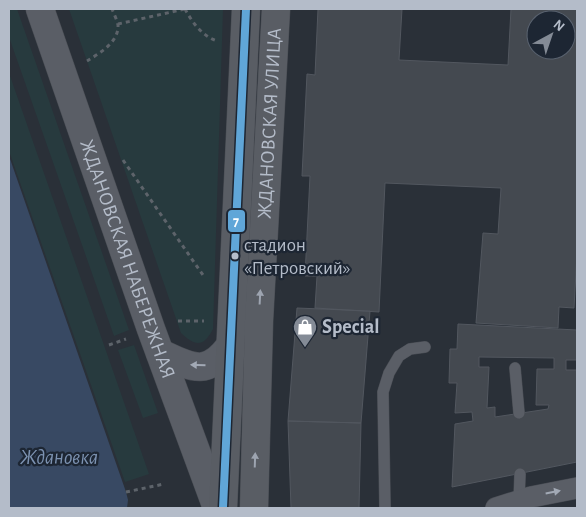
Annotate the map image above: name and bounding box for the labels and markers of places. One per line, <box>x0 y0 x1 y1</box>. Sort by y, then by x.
place label: стадион «Петровский» <box>244 236 350 278</box>
marker: стадион «Петровский» <box>230 251 240 261</box>
shop icon: Special <box>292 314 318 348</box>
place label: Special <box>322 317 380 337</box>

